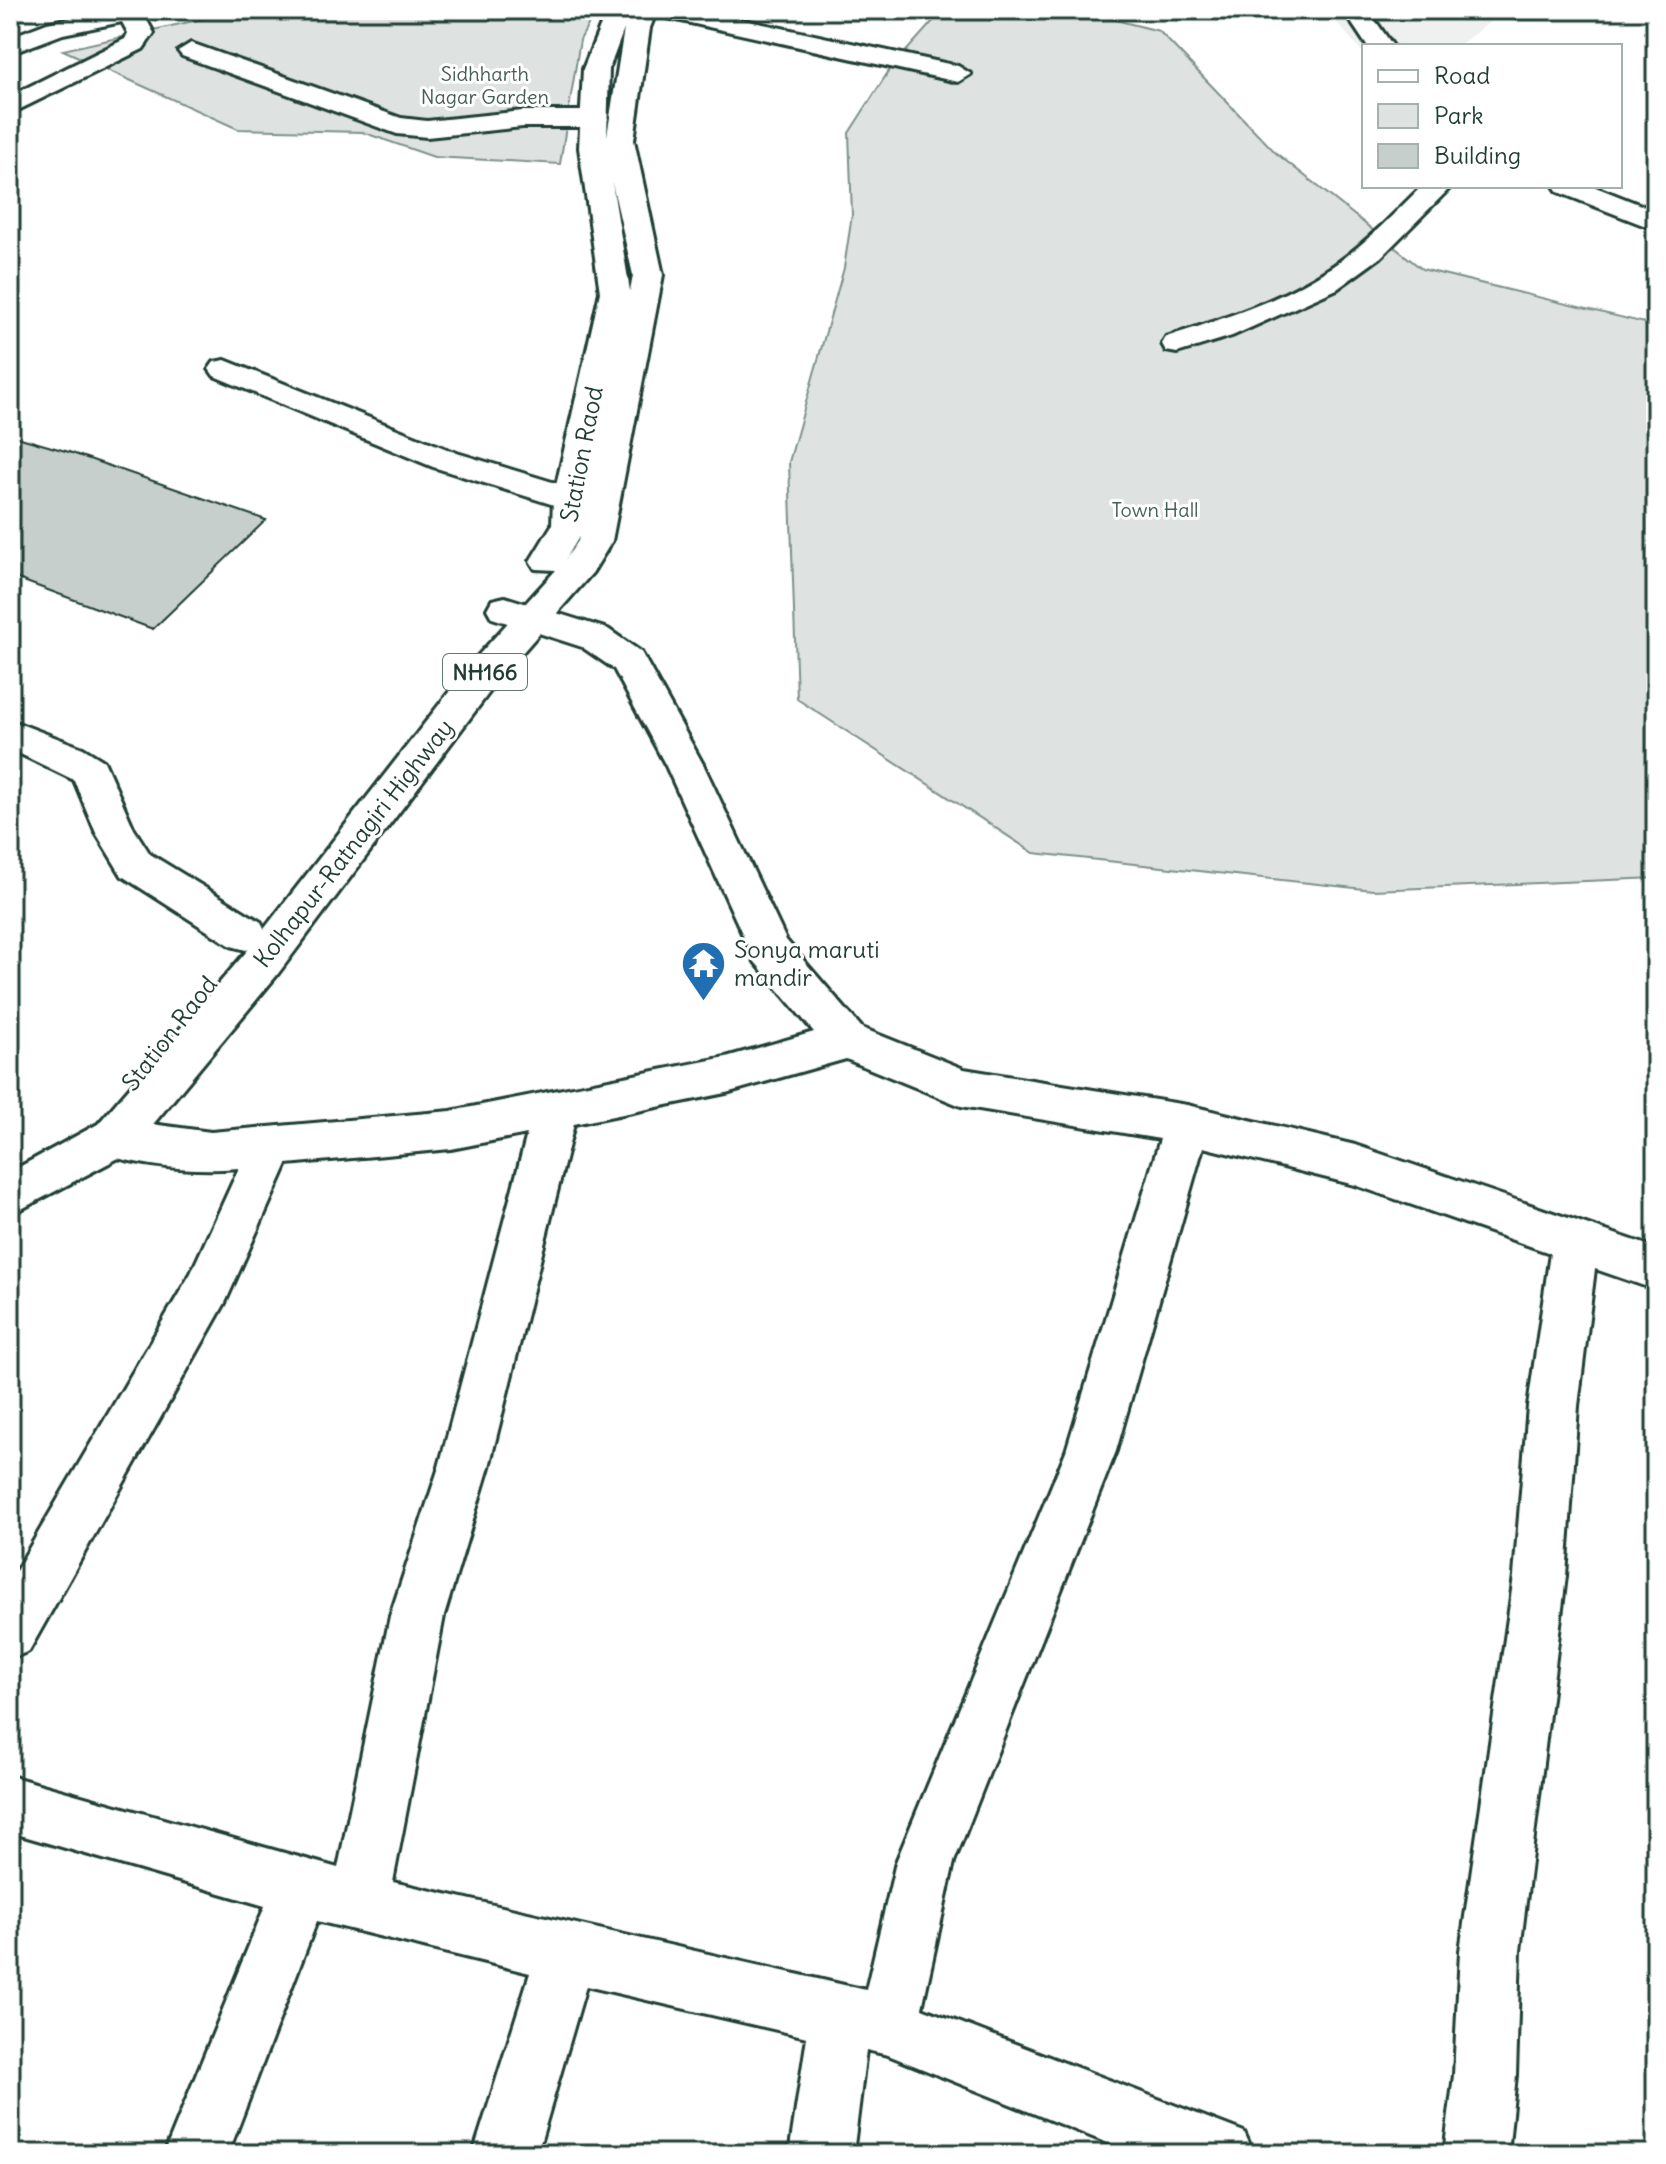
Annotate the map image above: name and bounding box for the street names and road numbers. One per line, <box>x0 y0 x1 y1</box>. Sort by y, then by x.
street label: Station Raod <box>553 384 609 524</box>
road number: NH166 <box>443 654 527 690</box>
street label: Kolhapur-Ratnagiri Highway <box>247 713 459 973</box>
street label: Station Raod <box>115 970 223 1096</box>

